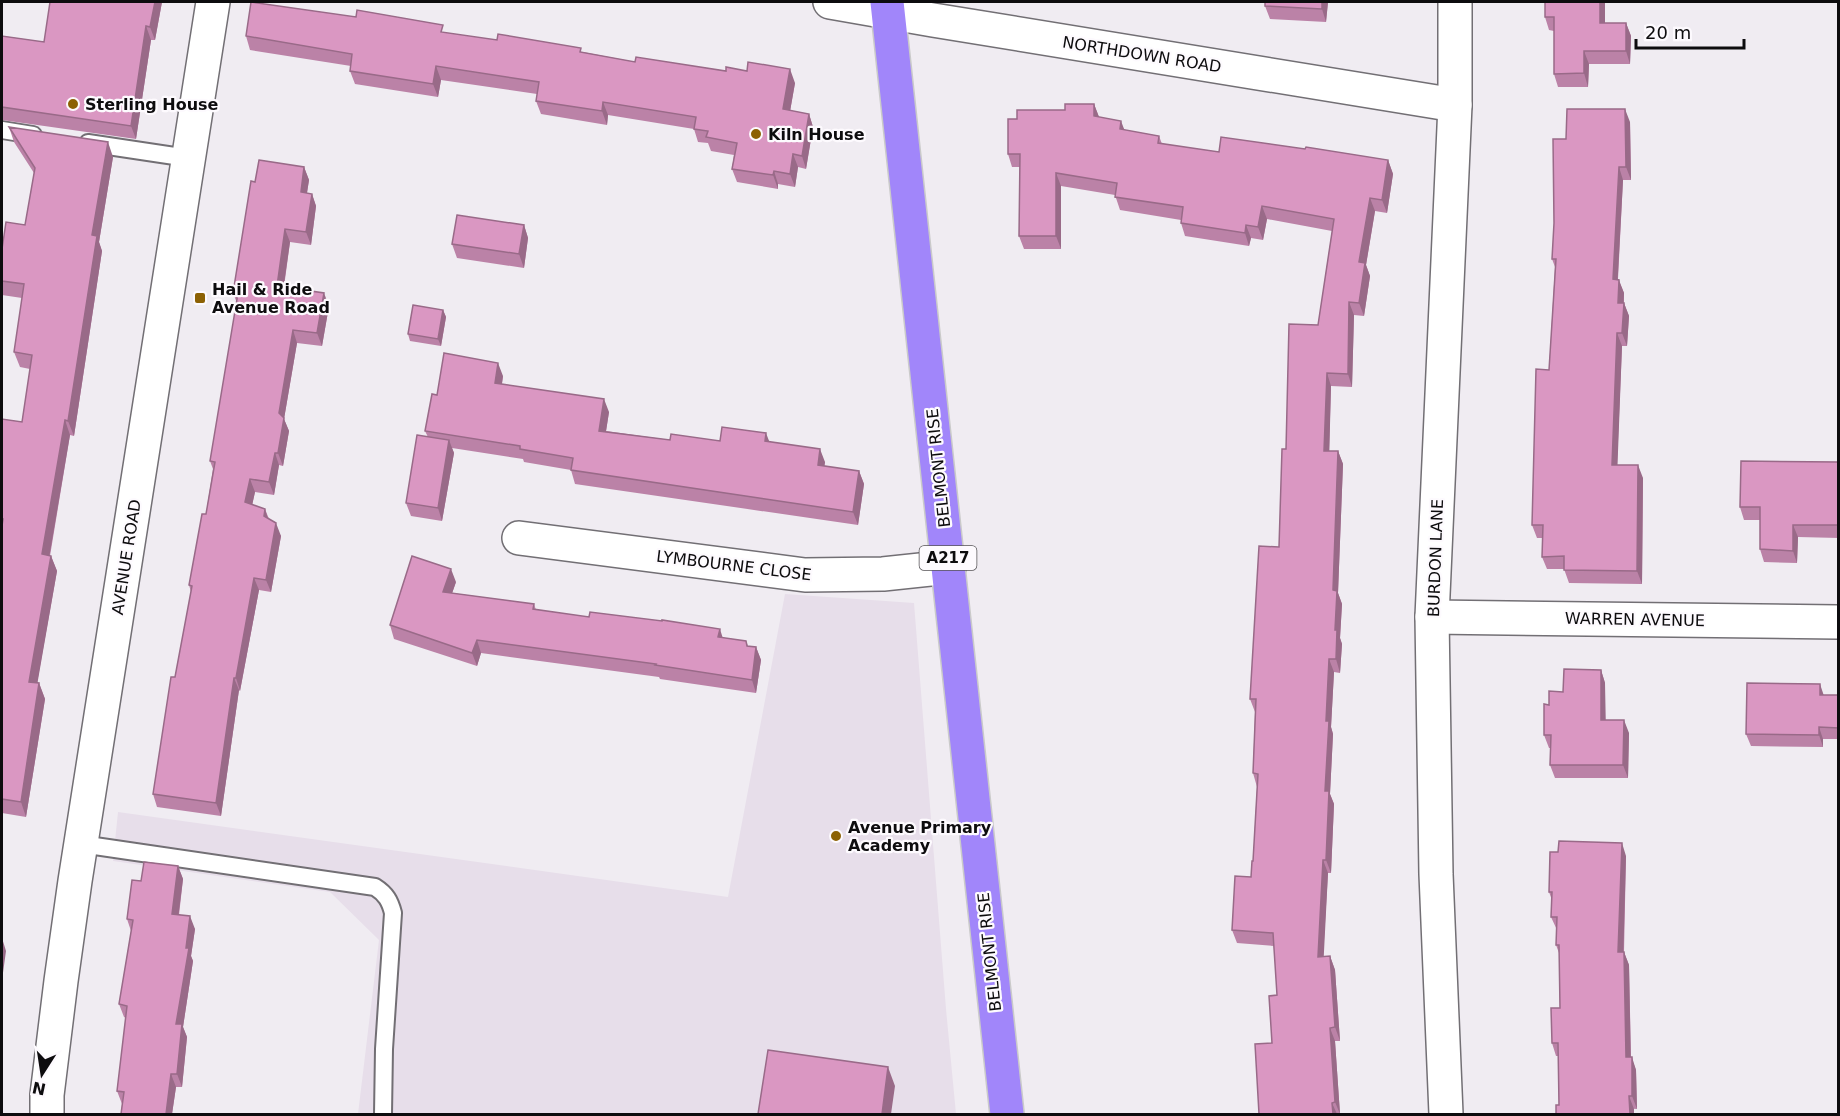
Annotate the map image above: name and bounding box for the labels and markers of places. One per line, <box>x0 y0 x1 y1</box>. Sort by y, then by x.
place label: Sterling House <box>85 95 219 114</box>
marker: Sterling House <box>66 97 80 111</box>
place label: Kiln House <box>768 125 865 144</box>
marker: Kiln House <box>749 127 763 141</box>
place label: Hail & Ride Avenue Road <box>212 280 330 317</box>
marker: Hail & Ride Avenue Road <box>193 291 207 305</box>
place label: Avenue Primary Academy <box>848 818 992 855</box>
marker: Avenue Primary Academy <box>829 829 843 843</box>

